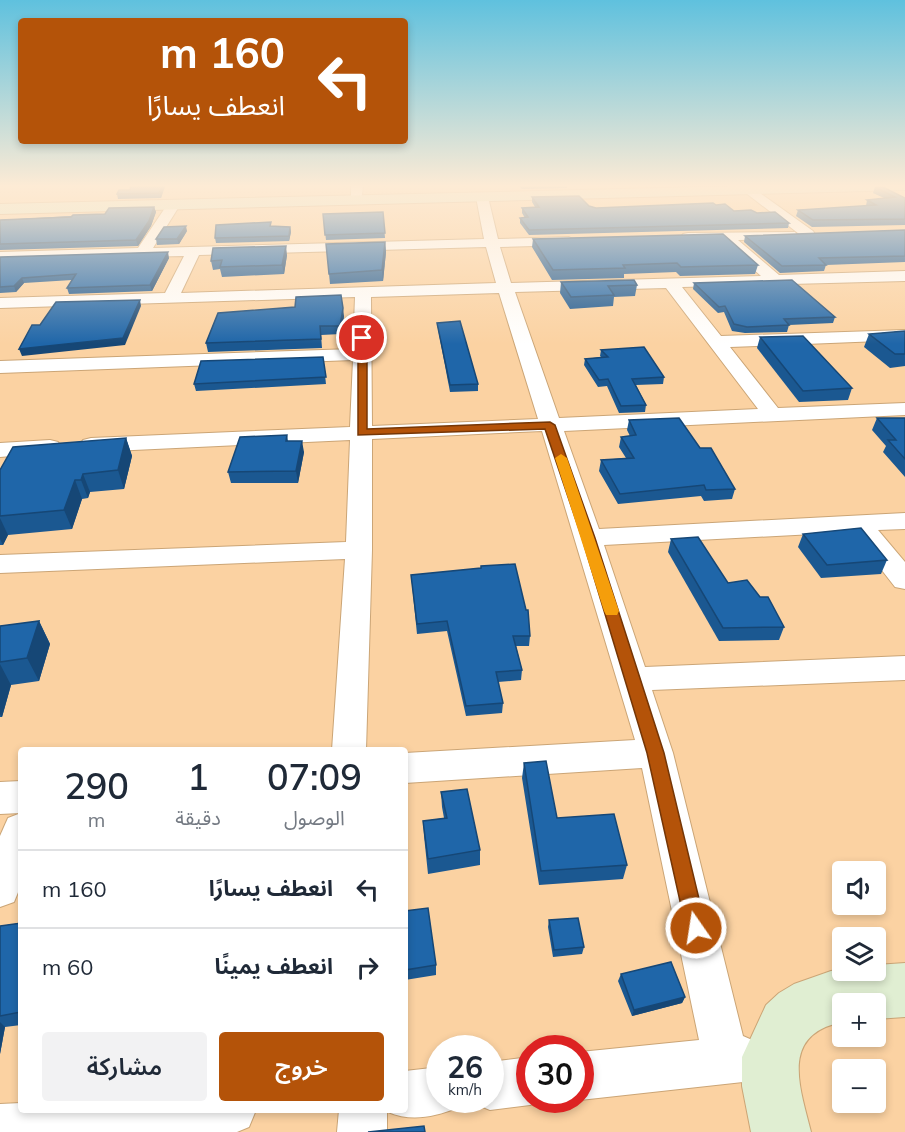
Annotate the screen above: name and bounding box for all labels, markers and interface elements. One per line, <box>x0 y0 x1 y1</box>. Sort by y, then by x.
text: 160 m <box>160 26 285 79</box>
icon: left <box>306 42 384 120</box>
text: انعطف يسارًا <box>147 88 285 122</box>
pin <box>336 312 387 363</box>
icon: arrive <box>345 321 378 354</box>
text: 1 <box>187 754 209 799</box>
text: 07:09 <box>267 754 362 799</box>
text: 290 <box>64 763 129 808</box>
text: دقيقة <box>175 805 221 830</box>
text: الوصول <box>284 805 345 830</box>
text: m <box>88 807 105 832</box>
map controls <box>832 861 886 1113</box>
button: sound <box>832 861 886 915</box>
icon: left <box>351 873 384 906</box>
text: انعطف يسارًا <box>209 874 333 902</box>
text: 160 m <box>42 875 107 903</box>
position arrow <box>664 896 728 960</box>
button: layers <box>832 927 886 981</box>
icon: right <box>351 951 384 984</box>
text: انعطف يمينًا <box>214 952 333 980</box>
text: 60 m <box>42 953 93 981</box>
button: + <box>832 993 886 1047</box>
button: مشاركة <box>42 1032 207 1101</box>
button: خروج <box>219 1032 384 1101</box>
speed limit sign: 30 <box>516 1035 594 1113</box>
text: 26 <box>447 1048 483 1086</box>
button: − <box>832 1059 886 1113</box>
text: km/h <box>448 1080 482 1099</box>

